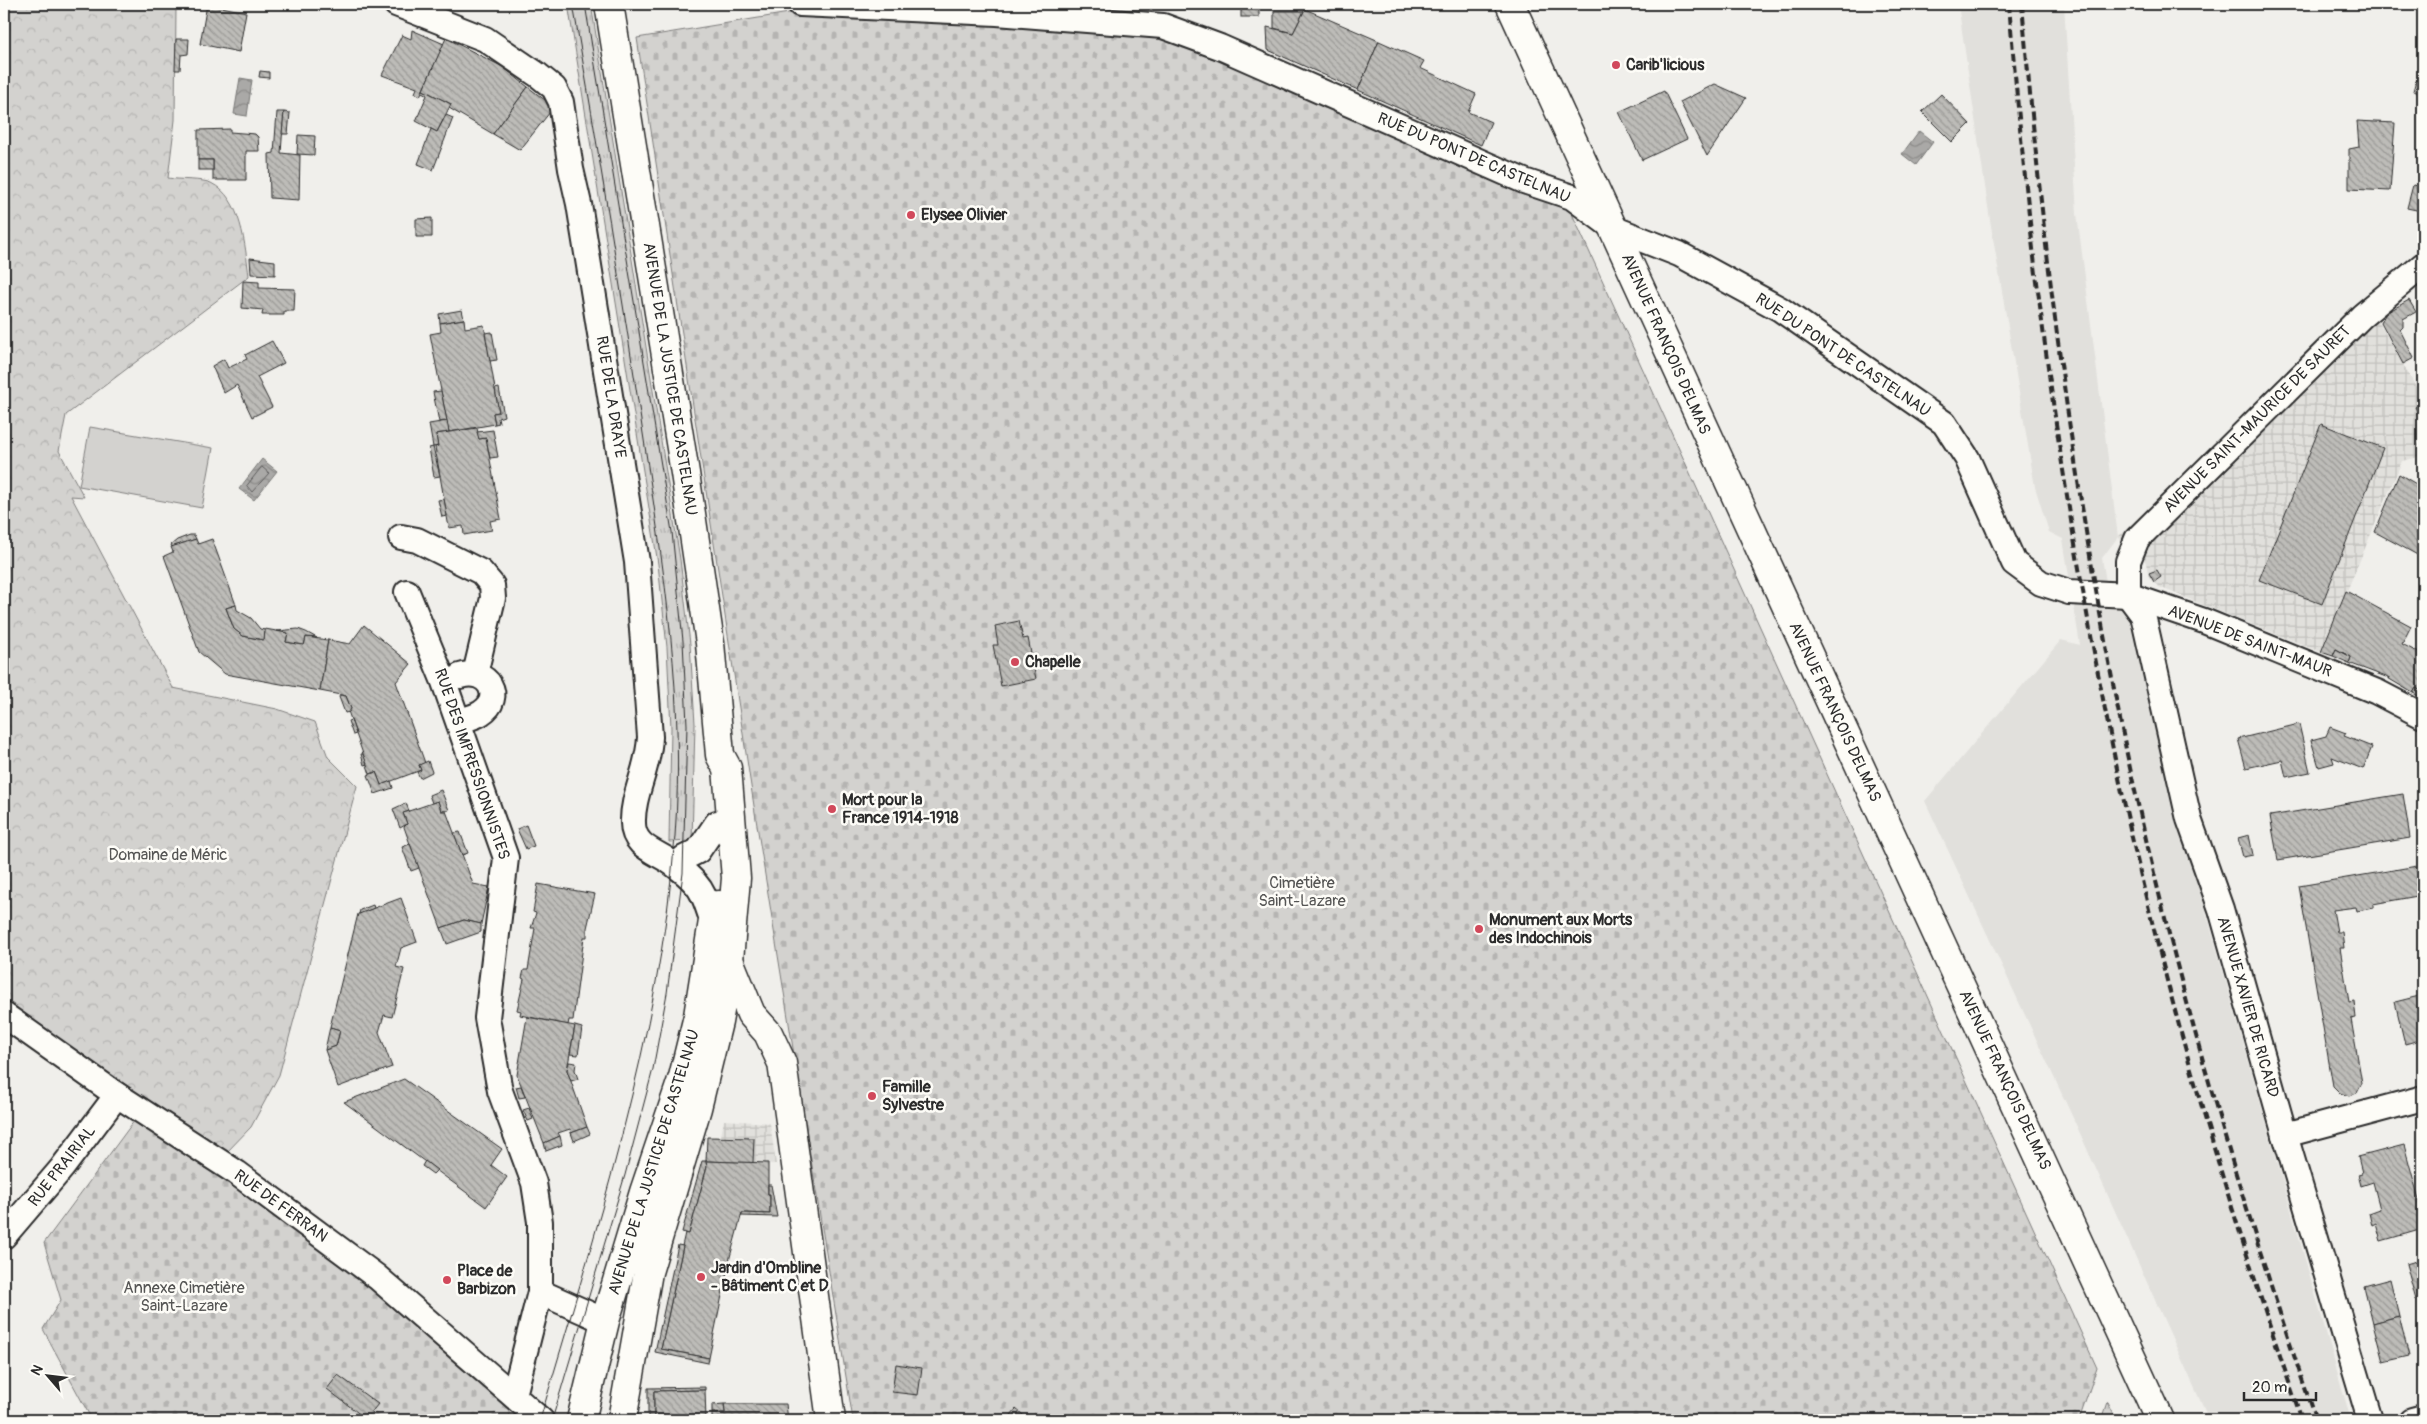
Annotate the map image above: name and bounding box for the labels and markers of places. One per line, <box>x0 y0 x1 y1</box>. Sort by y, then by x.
place label: Carib'licious <box>1626 55 1705 75</box>
marker: Carib'licious <box>1610 59 1622 71</box>
place label: Elysee Olivier <box>921 205 1008 225</box>
marker: Elysee Olivier <box>905 209 917 221</box>
place label: Chapelle <box>1025 652 1082 672</box>
marker: Chapelle <box>1009 656 1021 668</box>
place label: Mort pour la France 1914-1918 <box>842 790 959 828</box>
marker: Mort pour la France 1914-1918 <box>826 803 838 815</box>
place label: Monument aux Morts des Indochinois <box>1489 910 1633 948</box>
marker: Monument aux Morts des Indochinois <box>1473 923 1485 935</box>
place label: Famille Sylvestre <box>882 1077 945 1115</box>
marker: Famille Sylvestre <box>866 1090 878 1102</box>
place label: Jardin d'Ombline - Bâtiment C et D <box>711 1258 829 1296</box>
place label: Place de Barbizon <box>457 1261 516 1299</box>
marker: Jardin d'Ombline - Bâtiment C et D <box>695 1271 707 1283</box>
marker: Place de Barbizon <box>441 1274 453 1286</box>

